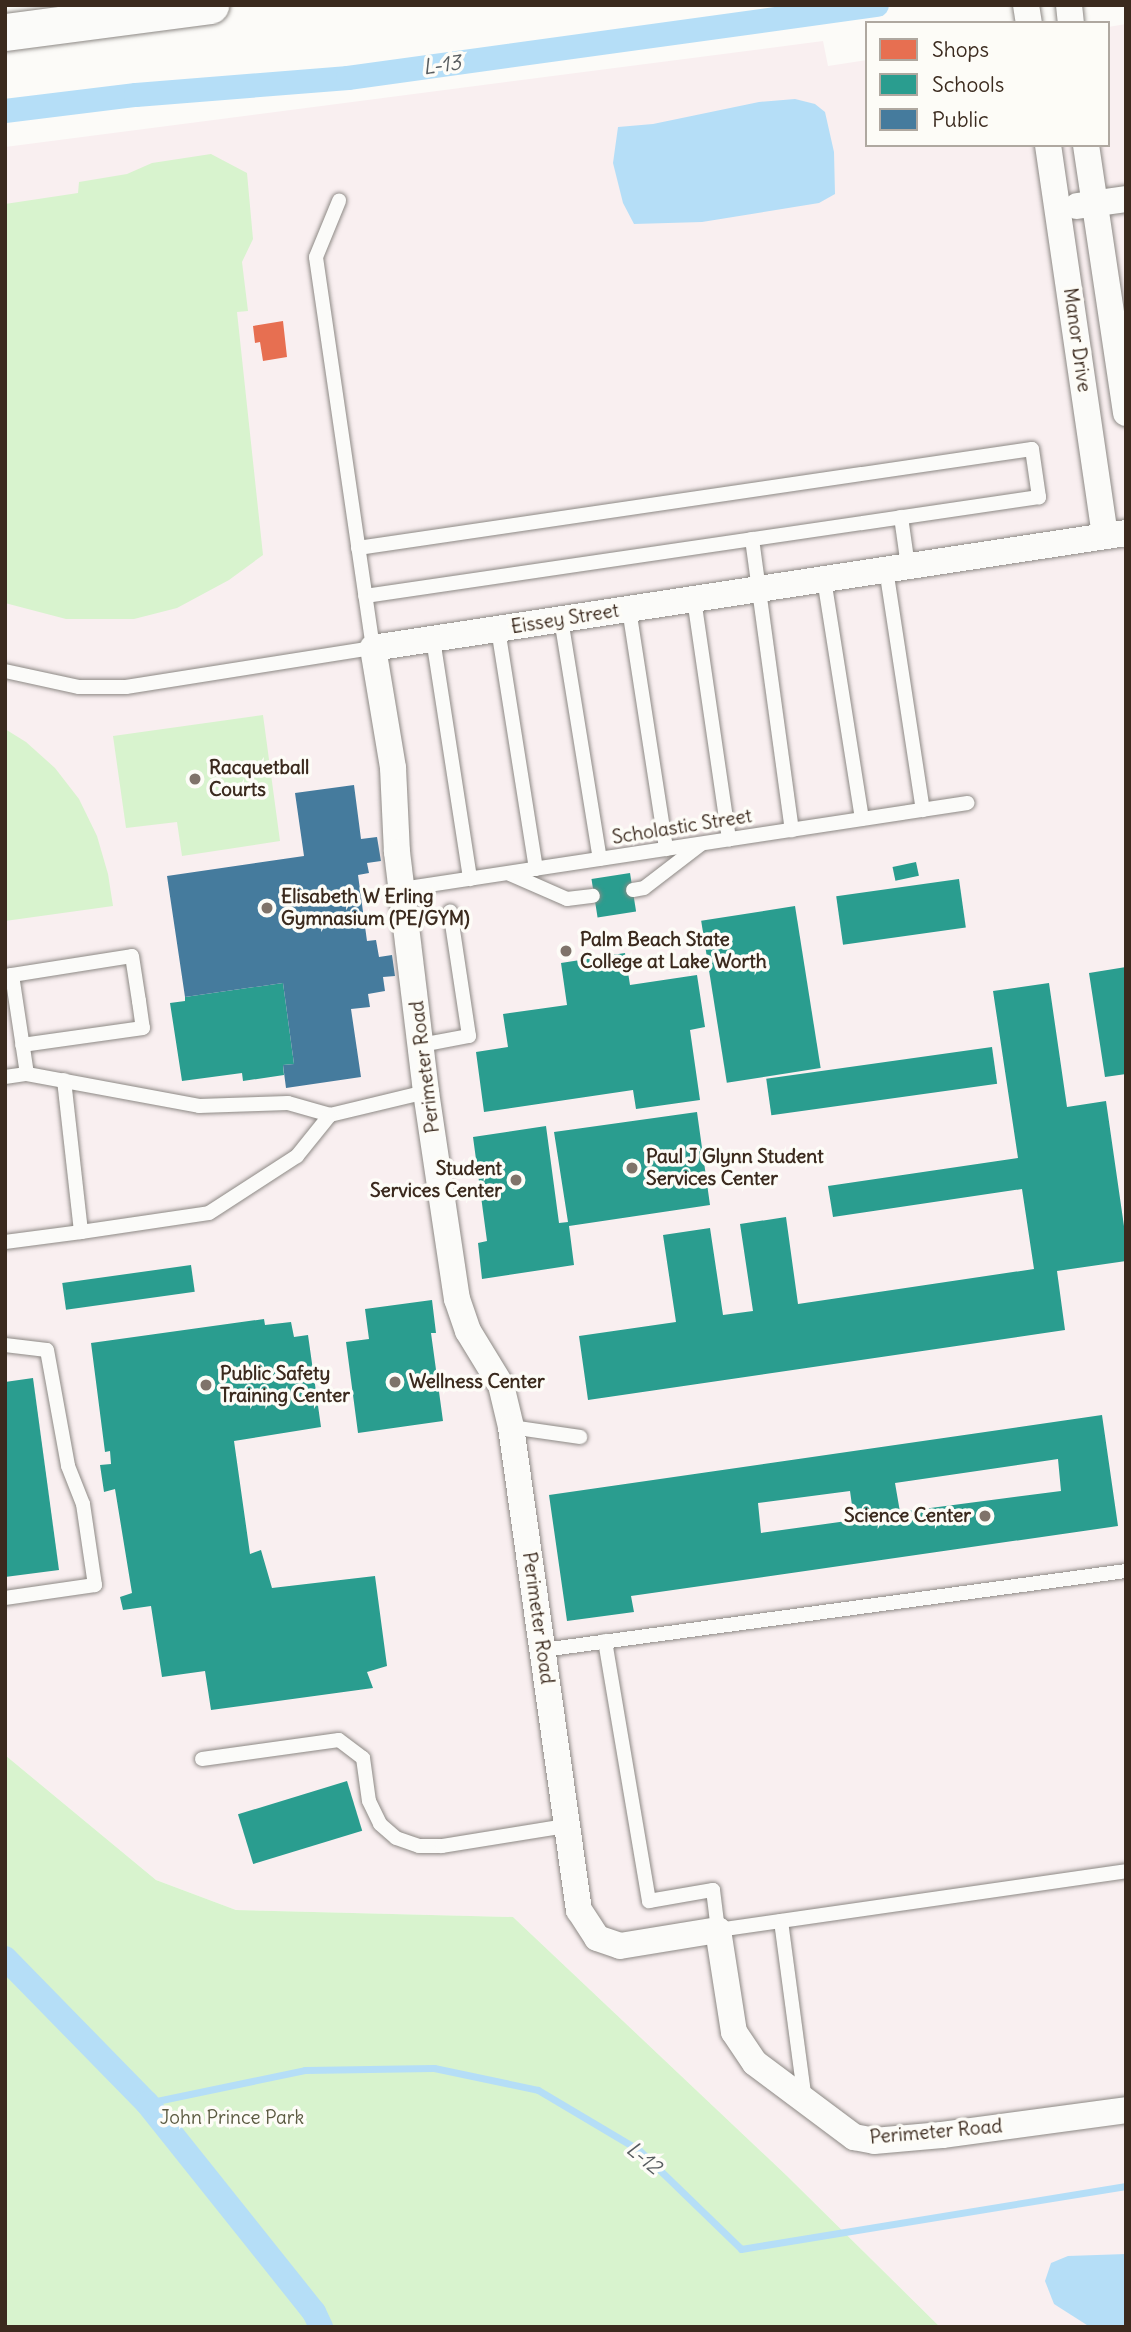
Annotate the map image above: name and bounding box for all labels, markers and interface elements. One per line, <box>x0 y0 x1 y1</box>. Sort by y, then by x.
legend <box>865 21 1110 147</box>
text: Shops <box>932 36 989 63</box>
water label: L-13 <box>421 50 463 80</box>
text: Schools <box>932 71 1004 98</box>
text: Public <box>932 106 989 133</box>
street label: Manor Drive <box>1058 286 1096 394</box>
street label: Eissey Street <box>509 599 621 639</box>
place label: Racquetball Courts <box>209 757 309 801</box>
marker: Racquetball Courts <box>187 771 203 787</box>
street label: Scholastic Street <box>610 805 754 849</box>
place label: Elisabeth W Erling Gymnasium (PE/GYM) <box>281 886 470 930</box>
marker: Elisabeth W Erling Gymnasium (PE/GYM) <box>259 900 275 916</box>
place label: Palm Beach State College at Lake Worth <box>580 929 767 973</box>
marker: Palm Beach State College at Lake Worth <box>558 943 574 959</box>
street label: Perimeter Road <box>406 1000 444 1134</box>
place label: Paul J Glynn Student Services Center <box>646 1146 824 1190</box>
place label: Student Services Center <box>370 1158 502 1202</box>
marker: Paul J Glynn Student Services Center <box>624 1160 640 1176</box>
marker: Student Services Center <box>508 1172 524 1188</box>
place label: Public Safety Training Center <box>220 1363 350 1407</box>
place label: Wellness Center <box>409 1371 545 1393</box>
marker: Wellness Center <box>387 1374 403 1390</box>
marker: Public Safety Training Center <box>198 1377 214 1393</box>
place label: Science Center <box>844 1505 971 1527</box>
marker: Science Center <box>977 1508 993 1524</box>
street label: Perimeter Road <box>517 1551 559 1685</box>
park label: John Prince Park <box>160 2107 304 2129</box>
street label: Perimeter Road <box>869 2115 1003 2149</box>
water label: L-12 <box>621 2136 667 2180</box>

